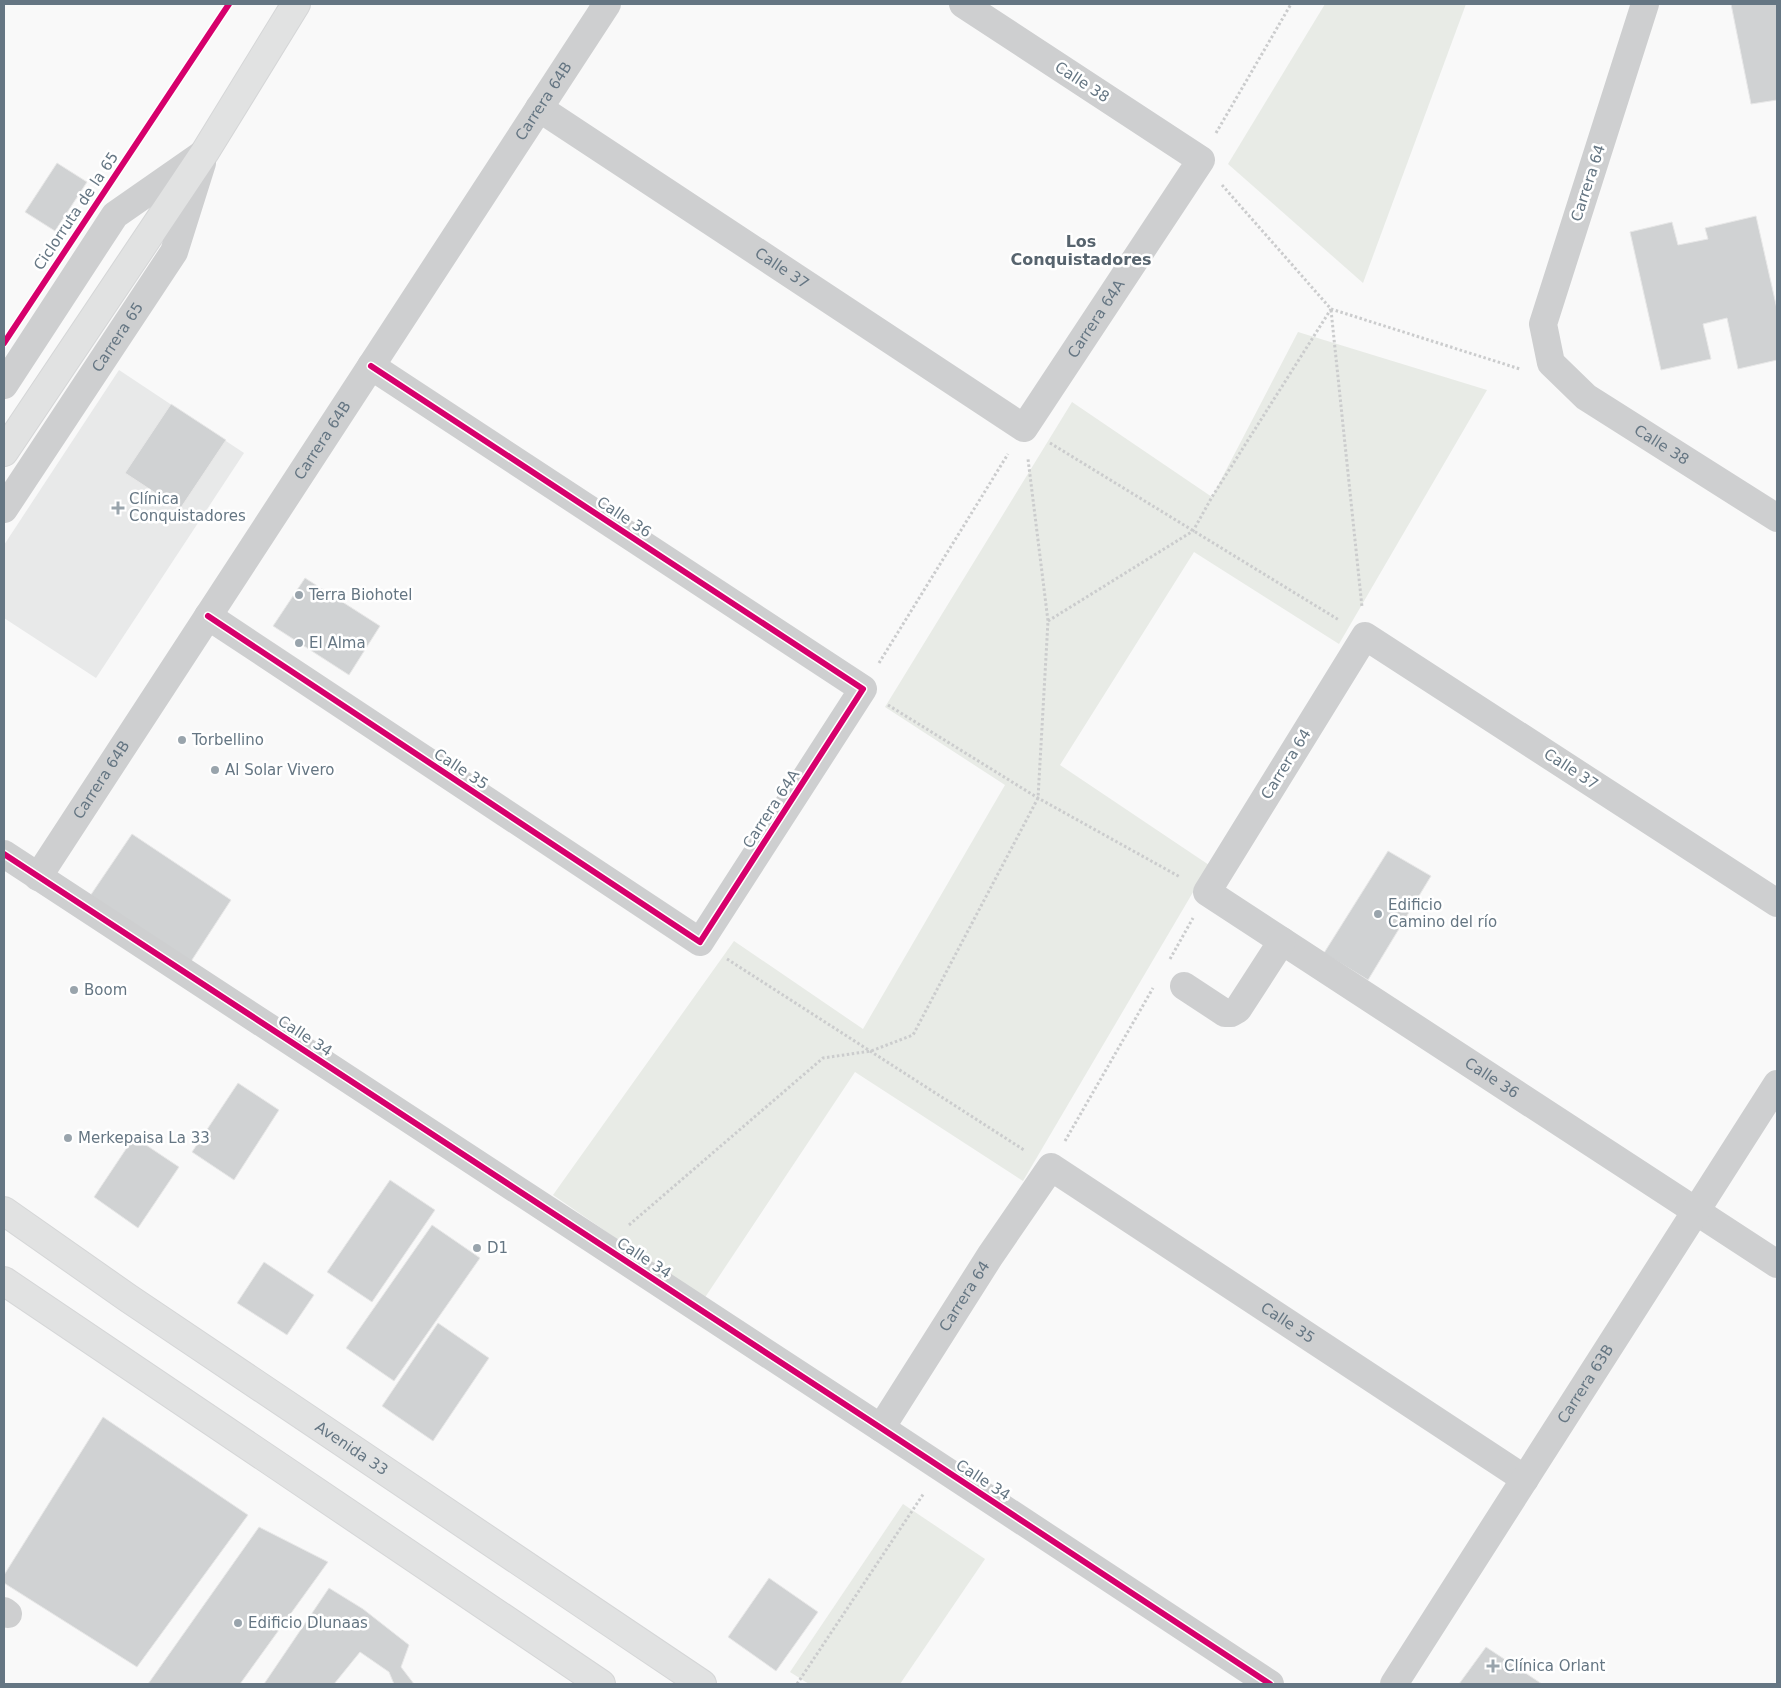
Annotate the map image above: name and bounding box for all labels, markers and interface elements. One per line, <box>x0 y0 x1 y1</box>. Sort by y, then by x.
street label: Calle 38 <box>1051 58 1113 106</box>
street label: Carrera 64B <box>511 59 576 144</box>
street label: Carrera 64 <box>1567 142 1609 224</box>
street label: Ciclorruta de la 65 <box>30 149 122 273</box>
district label: Los Conquistadores <box>1010 232 1152 269</box>
street label: Calle 37 <box>751 244 812 293</box>
street label: Carrera 64A <box>1064 276 1129 361</box>
street label: Carrera 65 <box>88 299 147 375</box>
street label: Carrera 64B <box>290 398 355 483</box>
street label: Calle 38 <box>1631 421 1692 469</box>
place label: Clínica Conquistadores <box>129 490 246 525</box>
street label: Calle 36 <box>593 493 655 541</box>
marker: Clínica Conquistadores <box>111 501 125 515</box>
place label: Terra Biohotel <box>308 586 412 604</box>
marker: Terra Biohotel <box>293 589 305 601</box>
place label: El Alma <box>309 634 366 652</box>
marker: El Alma <box>293 637 305 649</box>
street label: Carrera 64 <box>1257 725 1315 803</box>
place label: Torbellino <box>191 731 264 749</box>
marker: Torbellino <box>176 734 188 746</box>
street label: Carrera 64B <box>69 737 134 823</box>
street label: Calle 35 <box>430 745 492 793</box>
street label: Calle 37 <box>1540 745 1602 793</box>
place label: Al Solar Vivero <box>225 761 334 779</box>
marker: Al Solar Vivero <box>209 764 221 776</box>
street label: Carrera 64A <box>739 766 803 852</box>
place label: Edificio Camino del río <box>1388 896 1497 931</box>
marker: Edificio Camino del río <box>1372 908 1384 920</box>
place label: Boom <box>84 981 127 999</box>
marker: Boom <box>68 984 80 996</box>
street label: Calle 34 <box>274 1012 336 1060</box>
street label: Calle 36 <box>1461 1054 1522 1102</box>
place label: Merkepaisa La 33 <box>78 1129 210 1147</box>
marker: Merkepaisa La 33 <box>62 1132 74 1144</box>
street label: Calle 34 <box>613 1234 675 1282</box>
place label: D1 <box>487 1239 508 1257</box>
marker: D1 <box>471 1242 483 1254</box>
street label: Carrera 64 <box>936 1258 993 1335</box>
street label: Calle 35 <box>1257 1299 1318 1347</box>
street label: Carrera 63B <box>1554 1341 1617 1427</box>
street label: Avenida 33 <box>312 1418 391 1479</box>
street label: Calle 34 <box>952 1456 1014 1504</box>
place label: Edificio Dlunaas <box>248 1614 368 1632</box>
marker: Edificio Dlunaas <box>232 1617 244 1629</box>
place label: Clínica Orlant <box>1504 1657 1606 1675</box>
marker: Clínica Orlant <box>1486 1659 1500 1673</box>

